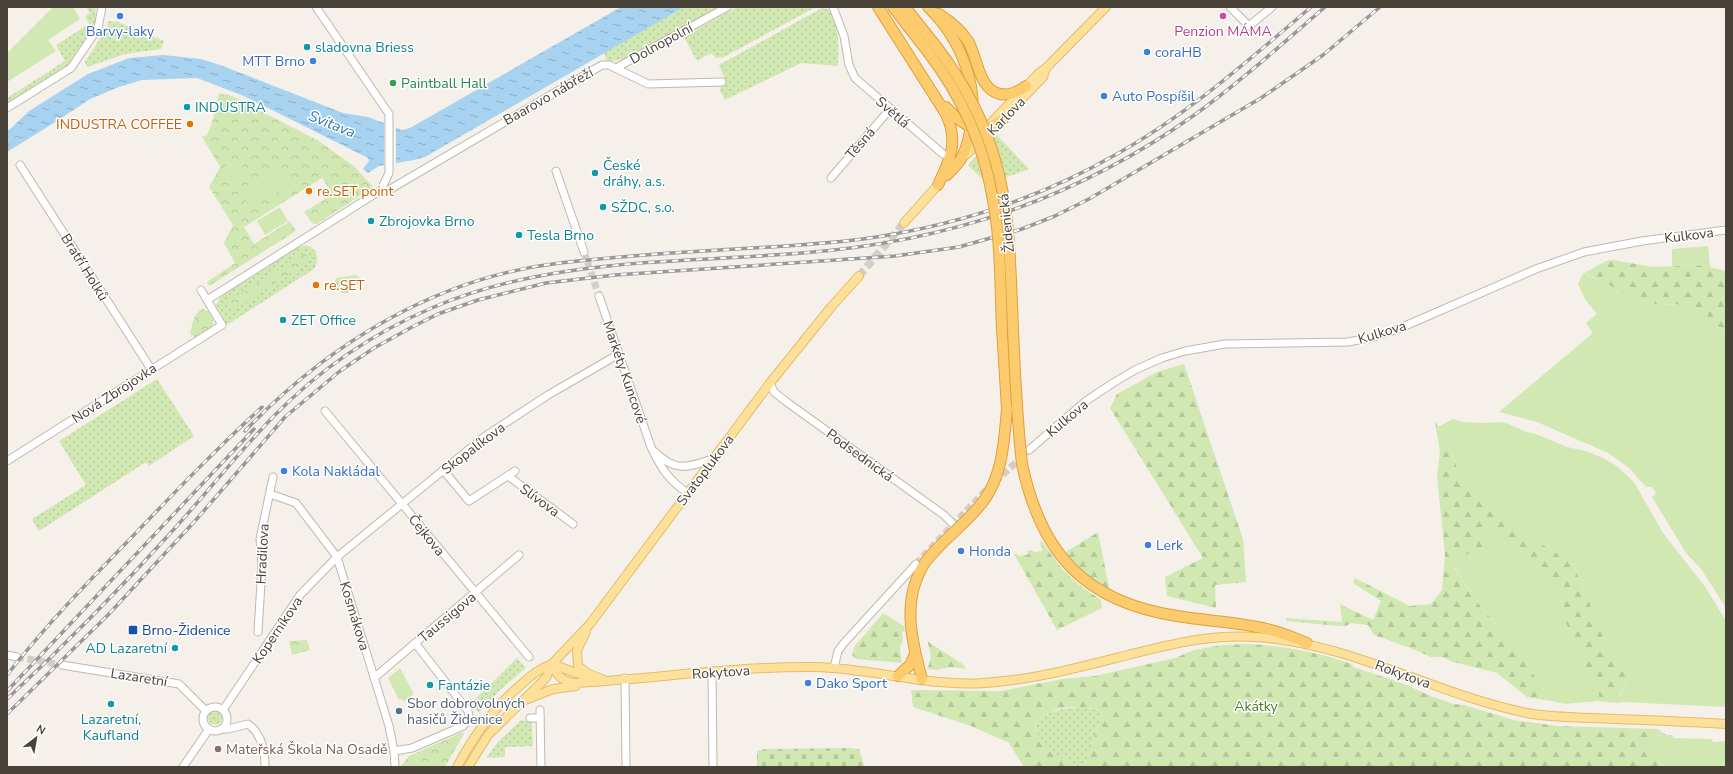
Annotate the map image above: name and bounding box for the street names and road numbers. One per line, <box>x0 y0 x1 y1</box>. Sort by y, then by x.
street label: Dolnopolní <box>626 18 697 69</box>
street label: Baarovo nábřeží <box>500 63 597 130</box>
street label: Světlá <box>872 92 914 133</box>
street label: Karlova <box>983 93 1030 140</box>
street label: Těsná <box>841 123 880 163</box>
street label: Židenická <box>994 193 1019 253</box>
street label: Kulkova <box>1663 223 1715 248</box>
street label: Bratří Holků <box>56 230 113 305</box>
street label: Kulkova <box>1356 316 1409 349</box>
street label: Markéty Kuncové <box>598 318 651 426</box>
street label: Nová Zbrojovka <box>68 359 160 428</box>
street label: Kulkova <box>1042 395 1092 442</box>
street label: Skopalíkova <box>437 418 509 479</box>
street label: Podsednická <box>822 425 897 486</box>
street label: Svatoplukova <box>672 431 738 510</box>
street label: Slívova <box>516 479 564 521</box>
street label: Čejkova <box>404 510 449 560</box>
street label: Hradilova <box>251 523 274 585</box>
street label: Kosmákova <box>335 579 374 653</box>
street label: Taussigova <box>415 588 480 647</box>
street label: Koperníkova <box>248 593 307 668</box>
street label: Rokytova <box>1372 656 1433 693</box>
street label: Rokytova <box>691 661 751 684</box>
street label: Lazaretní <box>109 664 169 691</box>

